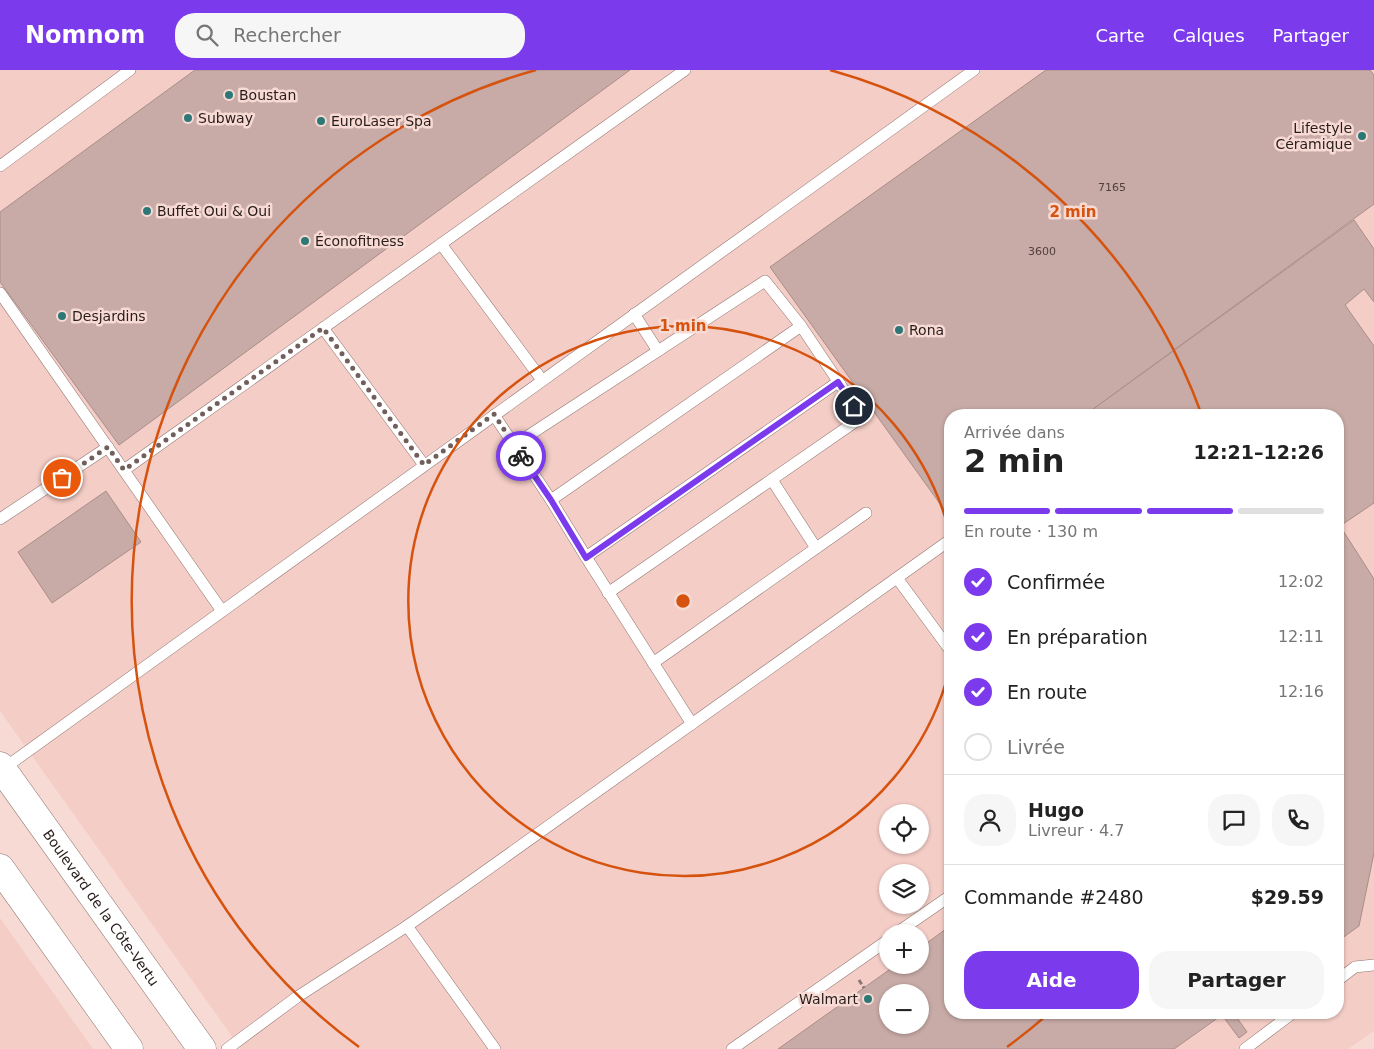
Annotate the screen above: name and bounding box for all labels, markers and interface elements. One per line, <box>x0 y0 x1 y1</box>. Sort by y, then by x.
search box <box>175 13 525 58</box>
text: Nomnom <box>25 21 145 49</box>
icon: search <box>193 21 221 49</box>
text: Rechercher <box>233 24 341 46</box>
text: Carte <box>1096 25 1145 46</box>
text: Calques <box>1173 25 1245 46</box>
text: Partager <box>1273 25 1349 46</box>
place label: Boustan <box>239 87 296 103</box>
marker: Boustan <box>223 89 235 101</box>
place label: Subway <box>198 110 253 126</box>
marker: Subway <box>182 112 194 124</box>
place label: EuroLaser Spa <box>331 113 432 129</box>
marker: EuroLaser Spa <box>315 115 327 127</box>
place label: Lifestyle Céramique <box>1275 120 1352 152</box>
marker: Lifestyle Céramique <box>1356 130 1368 142</box>
house number: 7165 <box>1098 181 1126 194</box>
place label: Buffet Oui & Oui <box>157 203 271 219</box>
text: 2 min <box>1049 203 1097 221</box>
marker: Buffet Oui & Oui <box>141 205 153 217</box>
place label: Éconofitness <box>315 233 404 249</box>
marker: Éconofitness <box>299 235 311 247</box>
house number: 3600 <box>1028 245 1056 258</box>
place label: Desjardins <box>72 308 146 324</box>
marker: Desjardins <box>56 310 68 322</box>
text: 1 min <box>659 317 707 335</box>
place label: Rona <box>909 322 944 338</box>
marker: Rona <box>893 324 905 336</box>
pin <box>833 385 875 427</box>
icon: home <box>840 392 868 420</box>
text: Arrivée dans <box>964 423 1065 442</box>
courier <box>496 431 546 481</box>
text: 12:21–12:26 <box>1194 441 1324 463</box>
icon: bike <box>507 442 535 470</box>
text: 2 min <box>964 442 1065 480</box>
pin <box>41 457 83 499</box>
icon: bag <box>48 464 76 492</box>
text: En route · 130 m <box>964 522 1098 541</box>
icon: check <box>964 568 992 596</box>
text: Confirmée <box>1007 571 1105 593</box>
text: 12:02 <box>1278 572 1324 591</box>
centre of rings <box>674 592 692 610</box>
icon: check <box>964 623 992 651</box>
text: En préparation <box>1007 626 1148 648</box>
text: 12:11 <box>1278 627 1324 646</box>
icon: check <box>964 678 992 706</box>
text: En route <box>1007 681 1087 703</box>
text: 12:16 <box>1278 682 1324 701</box>
text: Livrée <box>1007 736 1065 758</box>
button: person <box>964 794 1016 846</box>
button: chat <box>1208 794 1260 846</box>
button: phone <box>1272 794 1324 846</box>
text: Hugo <box>1028 799 1084 821</box>
map controls <box>879 804 929 1034</box>
button: locate <box>879 804 929 854</box>
text: Livreur · 4.7 <box>1028 821 1124 840</box>
street label: Boulevard de la Côte-Vertu <box>40 826 162 989</box>
button: layers <box>879 864 929 914</box>
text: Commande #2480 <box>964 886 1144 908</box>
text: $29.59 <box>1251 886 1324 908</box>
button: + <box>879 924 929 974</box>
button: Aide <box>964 951 1139 1009</box>
button: Partager <box>1149 951 1324 1009</box>
button: − <box>879 984 929 1034</box>
place label: Walmart <box>799 991 858 1007</box>
marker: Walmart <box>862 993 874 1005</box>

